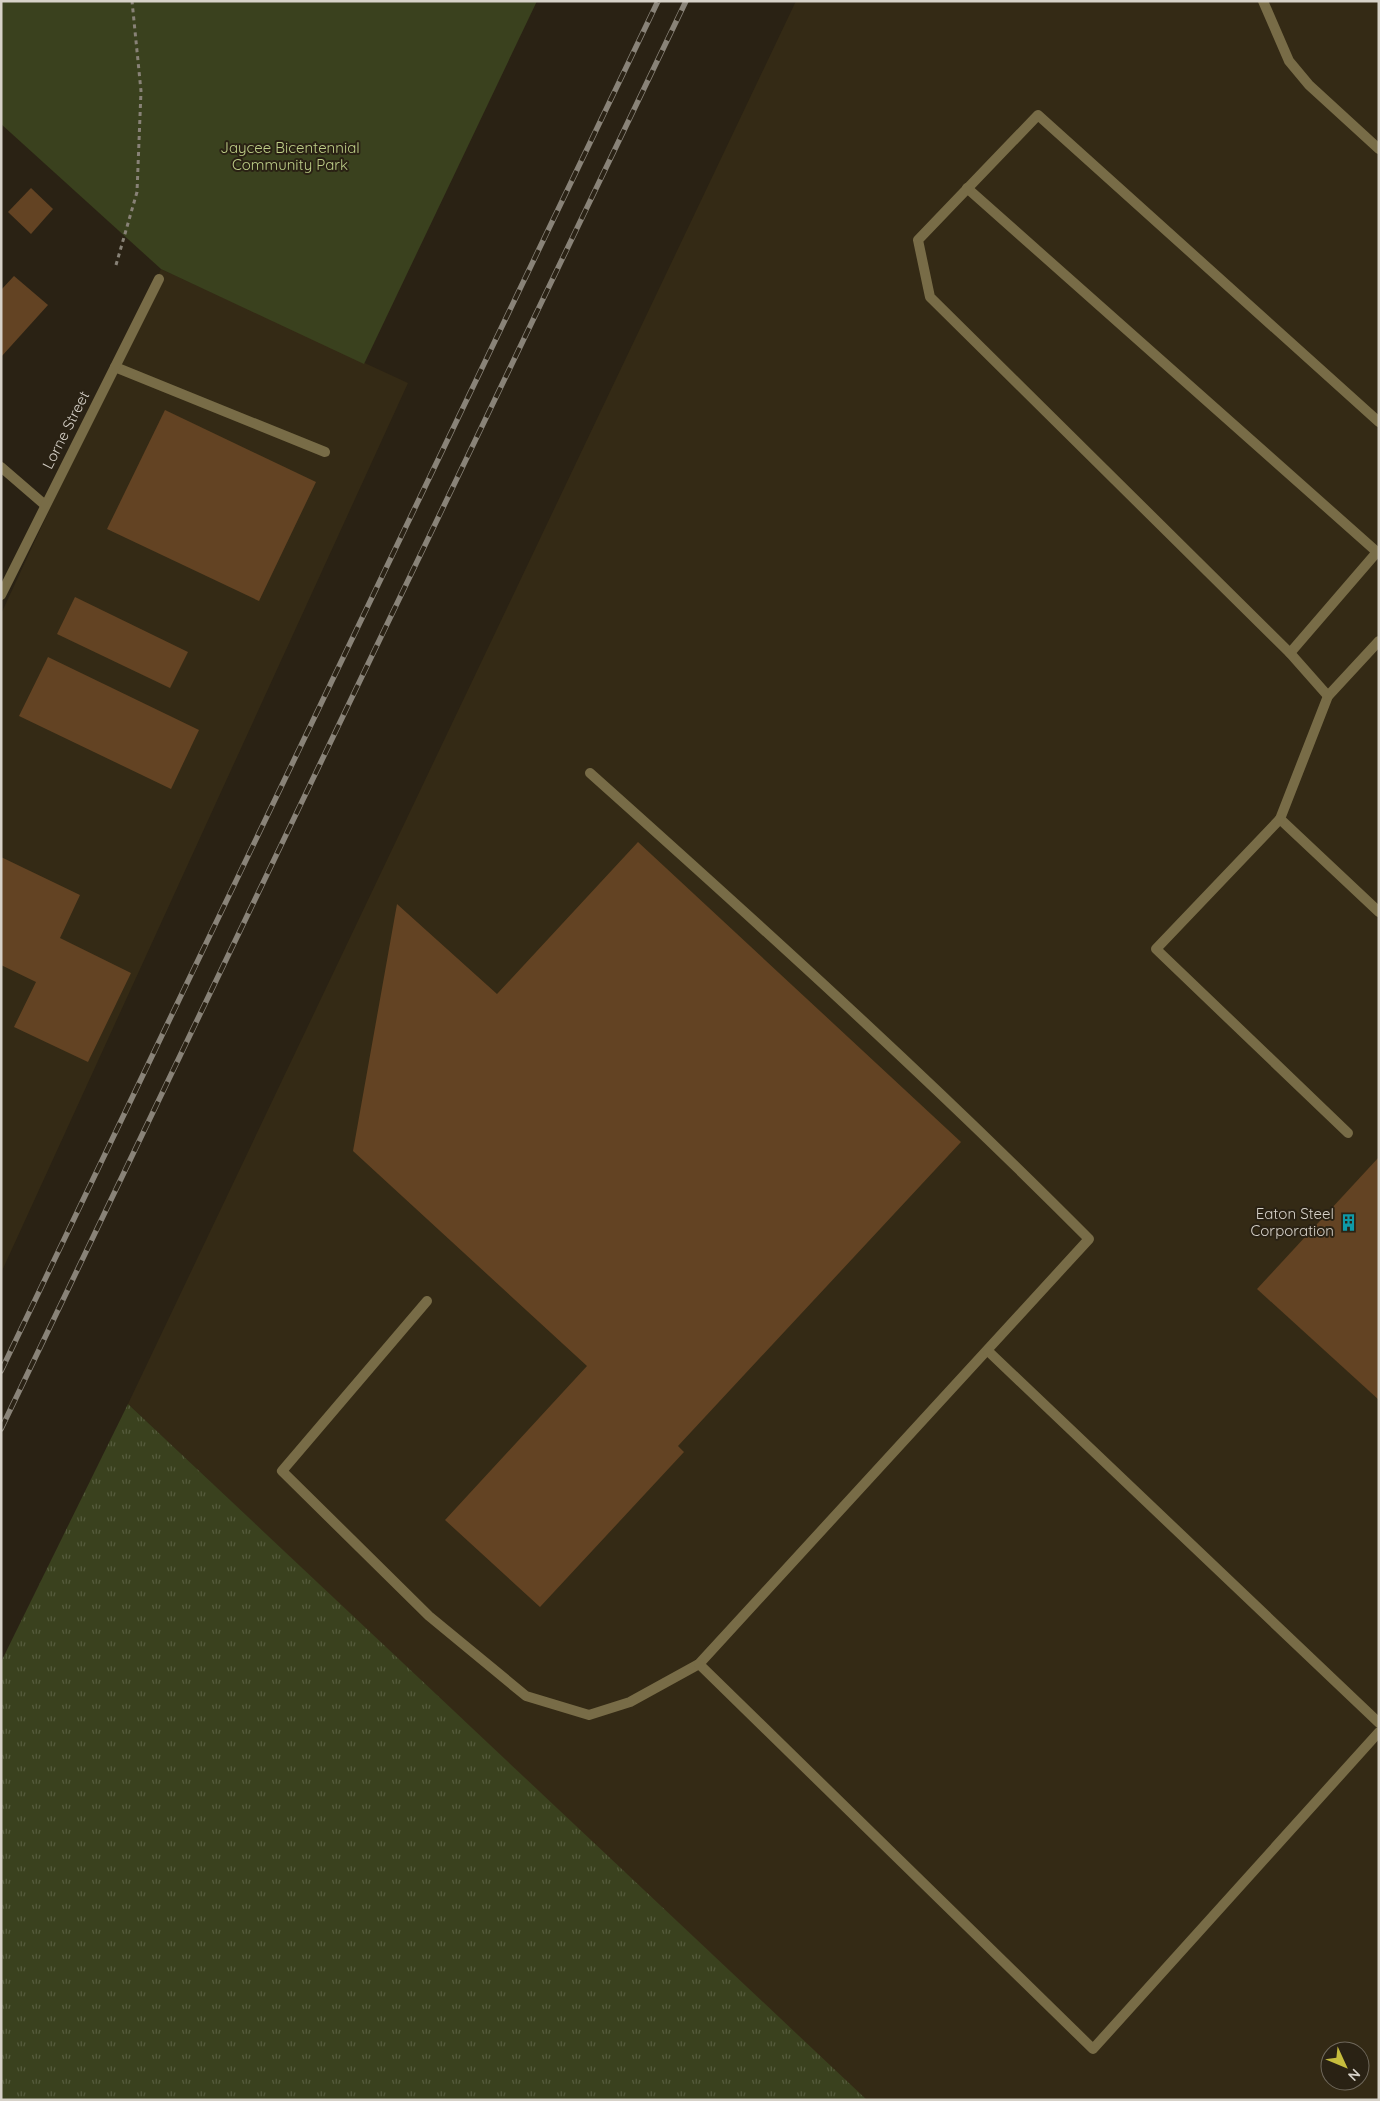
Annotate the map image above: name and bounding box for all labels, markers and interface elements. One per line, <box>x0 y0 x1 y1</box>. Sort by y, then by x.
park label: Jaycee Bicentennial Community Park <box>220 138 360 174</box>
street label: Lorne Street <box>38 388 93 472</box>
place label: Eaton Steel Corporation <box>1251 1204 1334 1240</box>
building icon: Eaton Steel Corporation <box>1338 1213 1358 1233</box>
north arrow <box>1320 2041 1370 2091</box>
text: N <box>1344 2065 1364 2085</box>

